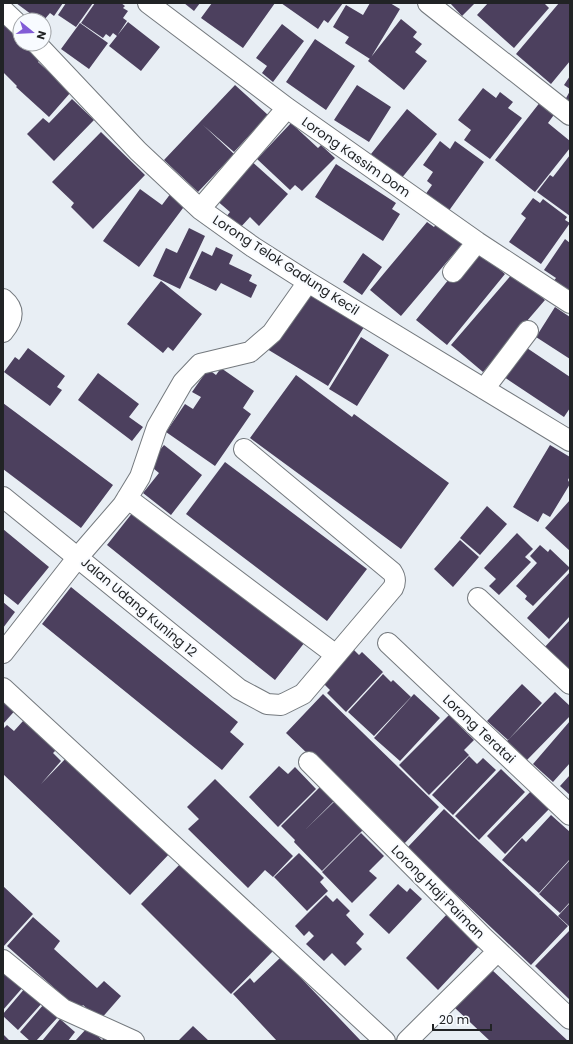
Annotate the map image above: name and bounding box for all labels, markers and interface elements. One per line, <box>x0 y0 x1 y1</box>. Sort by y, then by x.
north arrow <box>12 12 52 52</box>
text: N <box>33 29 50 42</box>
street label: Lorong Kassim Dom <box>298 112 414 202</box>
street label: Lorong Telok Gadung Kecil <box>209 210 363 320</box>
street label: Jalan Udang Kuning 12 <box>77 553 201 661</box>
street label: Lorong Teratai <box>438 690 520 768</box>
street label: Lorong Haji Paiman <box>387 841 489 943</box>
scale bar <box>433 1006 491 1032</box>
text: 20 m <box>439 1011 469 1028</box>

